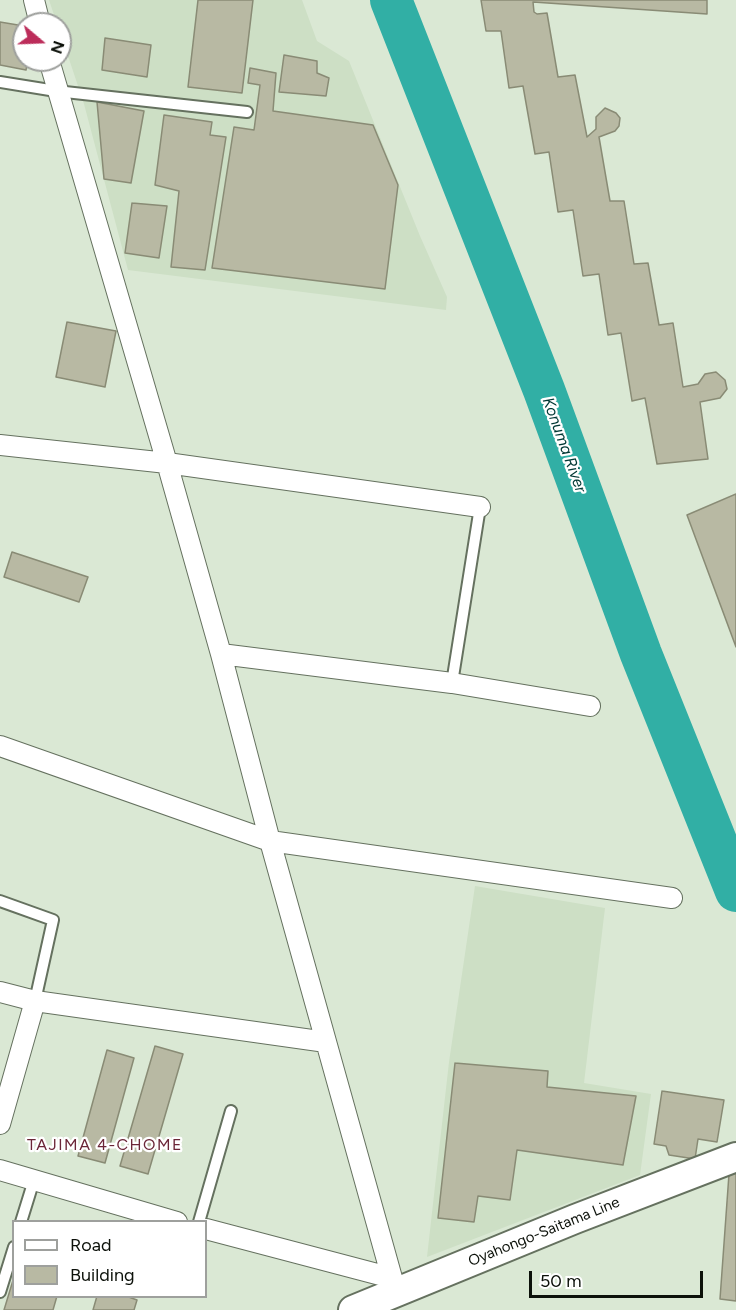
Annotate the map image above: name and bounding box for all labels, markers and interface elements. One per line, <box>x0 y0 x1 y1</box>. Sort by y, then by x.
north arrow <box>12 12 72 72</box>
text: N <box>47 38 69 56</box>
water label: Konuma River <box>538 395 590 495</box>
district label: TAJIMA 4-CHOME <box>27 1135 183 1155</box>
street label: Oyahongo-Saitama Line <box>466 1193 622 1271</box>
legend <box>12 1220 207 1298</box>
text: Road <box>70 1234 111 1256</box>
scale bar <box>532 1259 706 1297</box>
text: Building <box>70 1264 135 1286</box>
text: 50 m <box>540 1270 582 1292</box>

